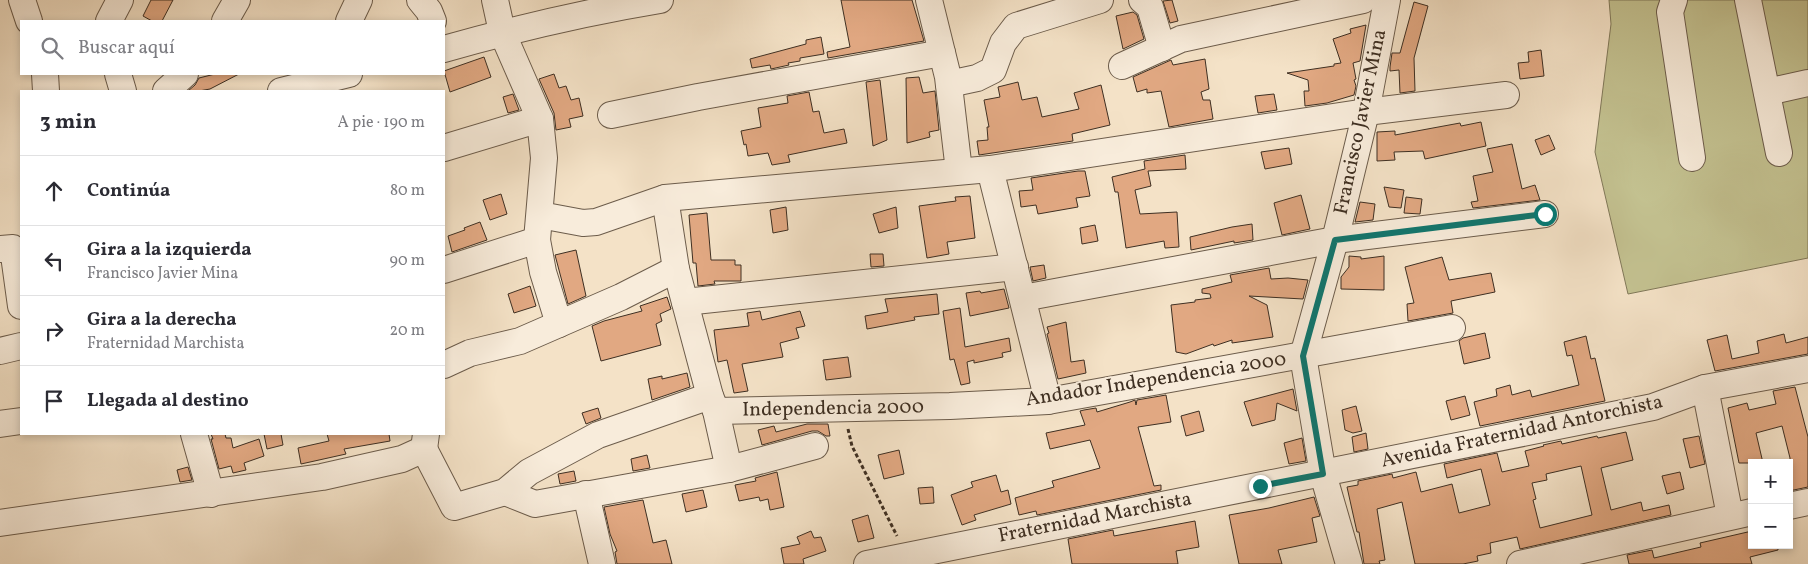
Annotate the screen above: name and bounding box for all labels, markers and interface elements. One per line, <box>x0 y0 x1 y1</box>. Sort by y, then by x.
search box <box>20 20 445 75</box>
street label: Francisco Javier Mina <box>1328 27 1394 217</box>
icon: search <box>38 34 66 62</box>
text: Buscar aquí <box>78 35 175 61</box>
text: 3 min <box>40 108 96 137</box>
text: A pie · 190 m <box>338 112 425 134</box>
icon: ahead <box>40 177 68 205</box>
text: Continúa <box>87 178 170 204</box>
text: 80 m <box>390 180 425 202</box>
route start <box>1534 203 1557 226</box>
text: Gira a la izquierda <box>87 237 252 263</box>
icon: left <box>40 247 68 275</box>
text: 90 m <box>389 250 425 272</box>
text: Francisco Javier Mina <box>87 263 238 285</box>
text: Gira a la derecha <box>87 307 237 333</box>
icon: right <box>40 317 68 345</box>
text: 20 m <box>390 320 425 342</box>
text: Fraternidad Marchista <box>87 333 244 355</box>
street label: Andador Independencia 2000 <box>1024 346 1288 414</box>
icon: arrive <box>40 387 68 415</box>
text: Llegada al destino <box>87 388 249 414</box>
street label: Avenida Fraternidad Antorchista <box>1378 388 1666 476</box>
street label: Independencia 2000 <box>742 393 924 425</box>
map controls <box>1748 459 1793 549</box>
button: + <box>1748 459 1793 504</box>
route end <box>1249 475 1272 498</box>
street label: Fraternidad Marchista <box>996 485 1194 551</box>
button: − <box>1748 504 1793 549</box>

